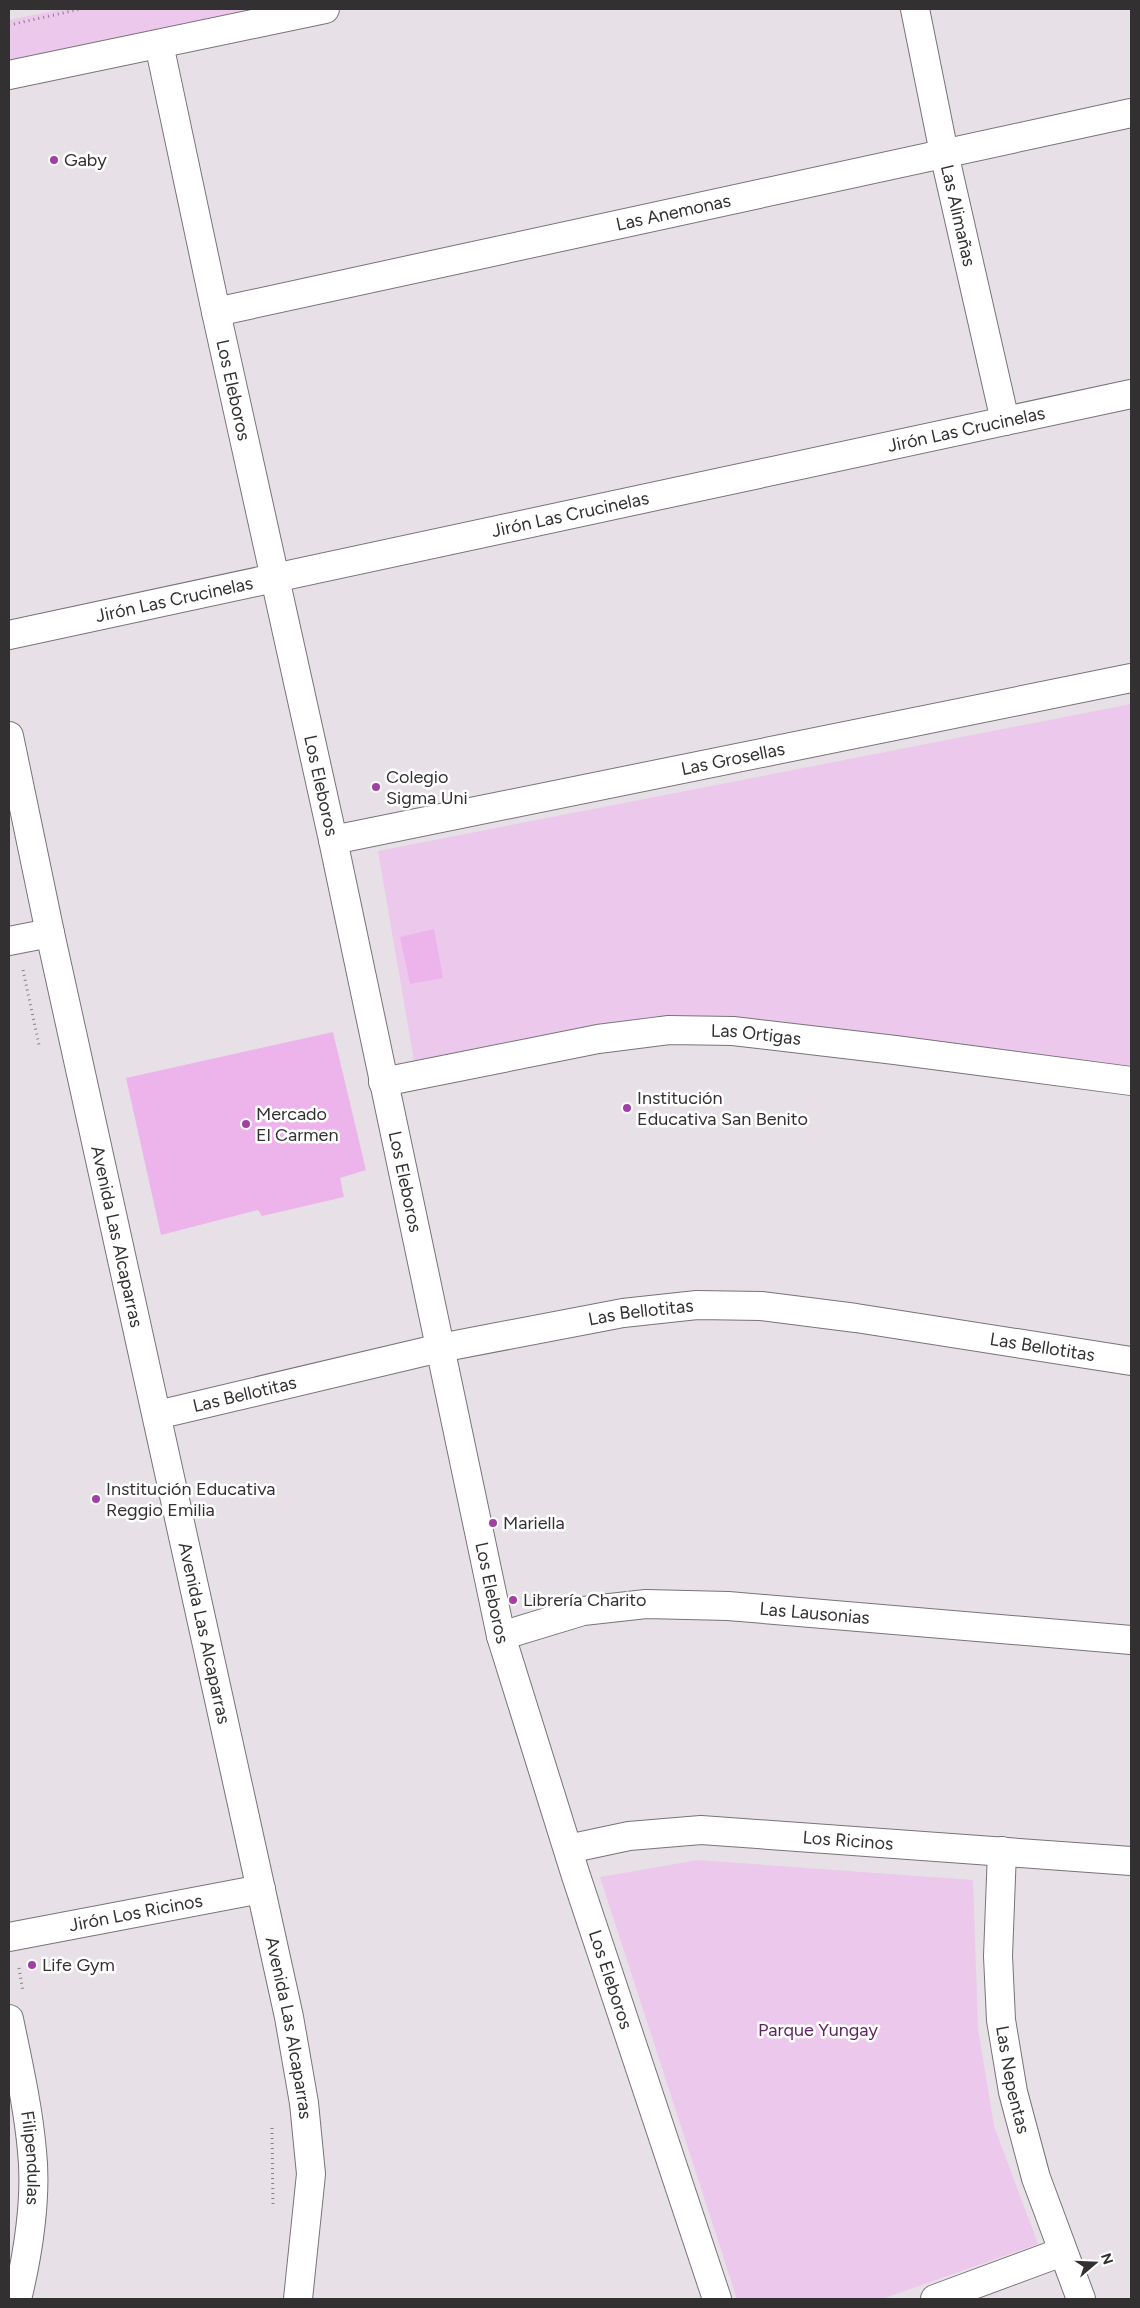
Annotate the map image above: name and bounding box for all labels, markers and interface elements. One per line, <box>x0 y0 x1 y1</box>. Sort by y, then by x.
place label: Gaby <box>64 149 107 171</box>
marker: Gaby <box>48 154 60 166</box>
street label: Las Alimañas <box>936 162 980 269</box>
street label: Las Anemonas <box>614 189 733 236</box>
street label: Los Eleboros <box>211 337 255 443</box>
street label: Jirón Las Crucinelas <box>885 402 1047 457</box>
street label: Jirón Las Crucinelas <box>489 487 651 542</box>
street label: Jirón Las Crucinelas <box>94 572 255 627</box>
street label: Los Eleboros <box>299 733 343 838</box>
street label: Las Grosellas <box>679 738 787 780</box>
place label: Colegio Sigma Uni <box>386 766 468 809</box>
marker: Colegio Sigma Uni <box>370 781 382 793</box>
street label: Las Ortigas <box>711 1020 802 1050</box>
place label: Institución Educativa San Benito <box>637 1087 808 1130</box>
marker: Institución Educativa San Benito <box>621 1102 633 1114</box>
place label: Mercado El Carmen <box>256 1103 339 1146</box>
marker: Mercado El Carmen <box>240 1118 252 1130</box>
street label: Los Eleboros <box>384 1129 427 1234</box>
street label: Avenida Las Alcaparras <box>86 1144 148 1329</box>
street label: Las Bellotitas <box>586 1294 695 1330</box>
street label: Las Bellotitas <box>988 1328 1096 1366</box>
street label: Las Bellotitas <box>190 1371 299 1417</box>
place label: Institución Educativa Reggio Emilia <box>106 1478 275 1521</box>
marker: Institución Educativa Reggio Emilia <box>90 1493 102 1505</box>
place label: Mariella <box>503 1512 565 1534</box>
marker: Mariella <box>487 1517 499 1529</box>
street label: Avenida Las Alcaparras <box>174 1540 235 1726</box>
street label: Los Eleboros <box>470 1540 514 1646</box>
place label: Librería Charito <box>523 1589 647 1611</box>
marker: Librería Charito <box>507 1594 519 1606</box>
street label: Las Lausonias <box>758 1598 871 1629</box>
street label: Los Ricinos <box>802 1826 894 1855</box>
street label: Jirón Los Ricinos <box>67 1889 204 1936</box>
street label: Los Eleboros <box>584 1927 637 2032</box>
street label: Avenida Las Alcaparras <box>261 1935 317 2120</box>
place label: Life Gym <box>42 1954 115 1976</box>
marker: Life Gym <box>26 1959 38 1971</box>
park label: Parque Yungay <box>758 2019 878 2041</box>
street label: Las Nepentas <box>991 2024 1035 2136</box>
street label: Filipendulas <box>16 2109 44 2206</box>
north arrow <box>1070 2238 1120 2288</box>
text: N <box>1097 2251 1117 2267</box>

